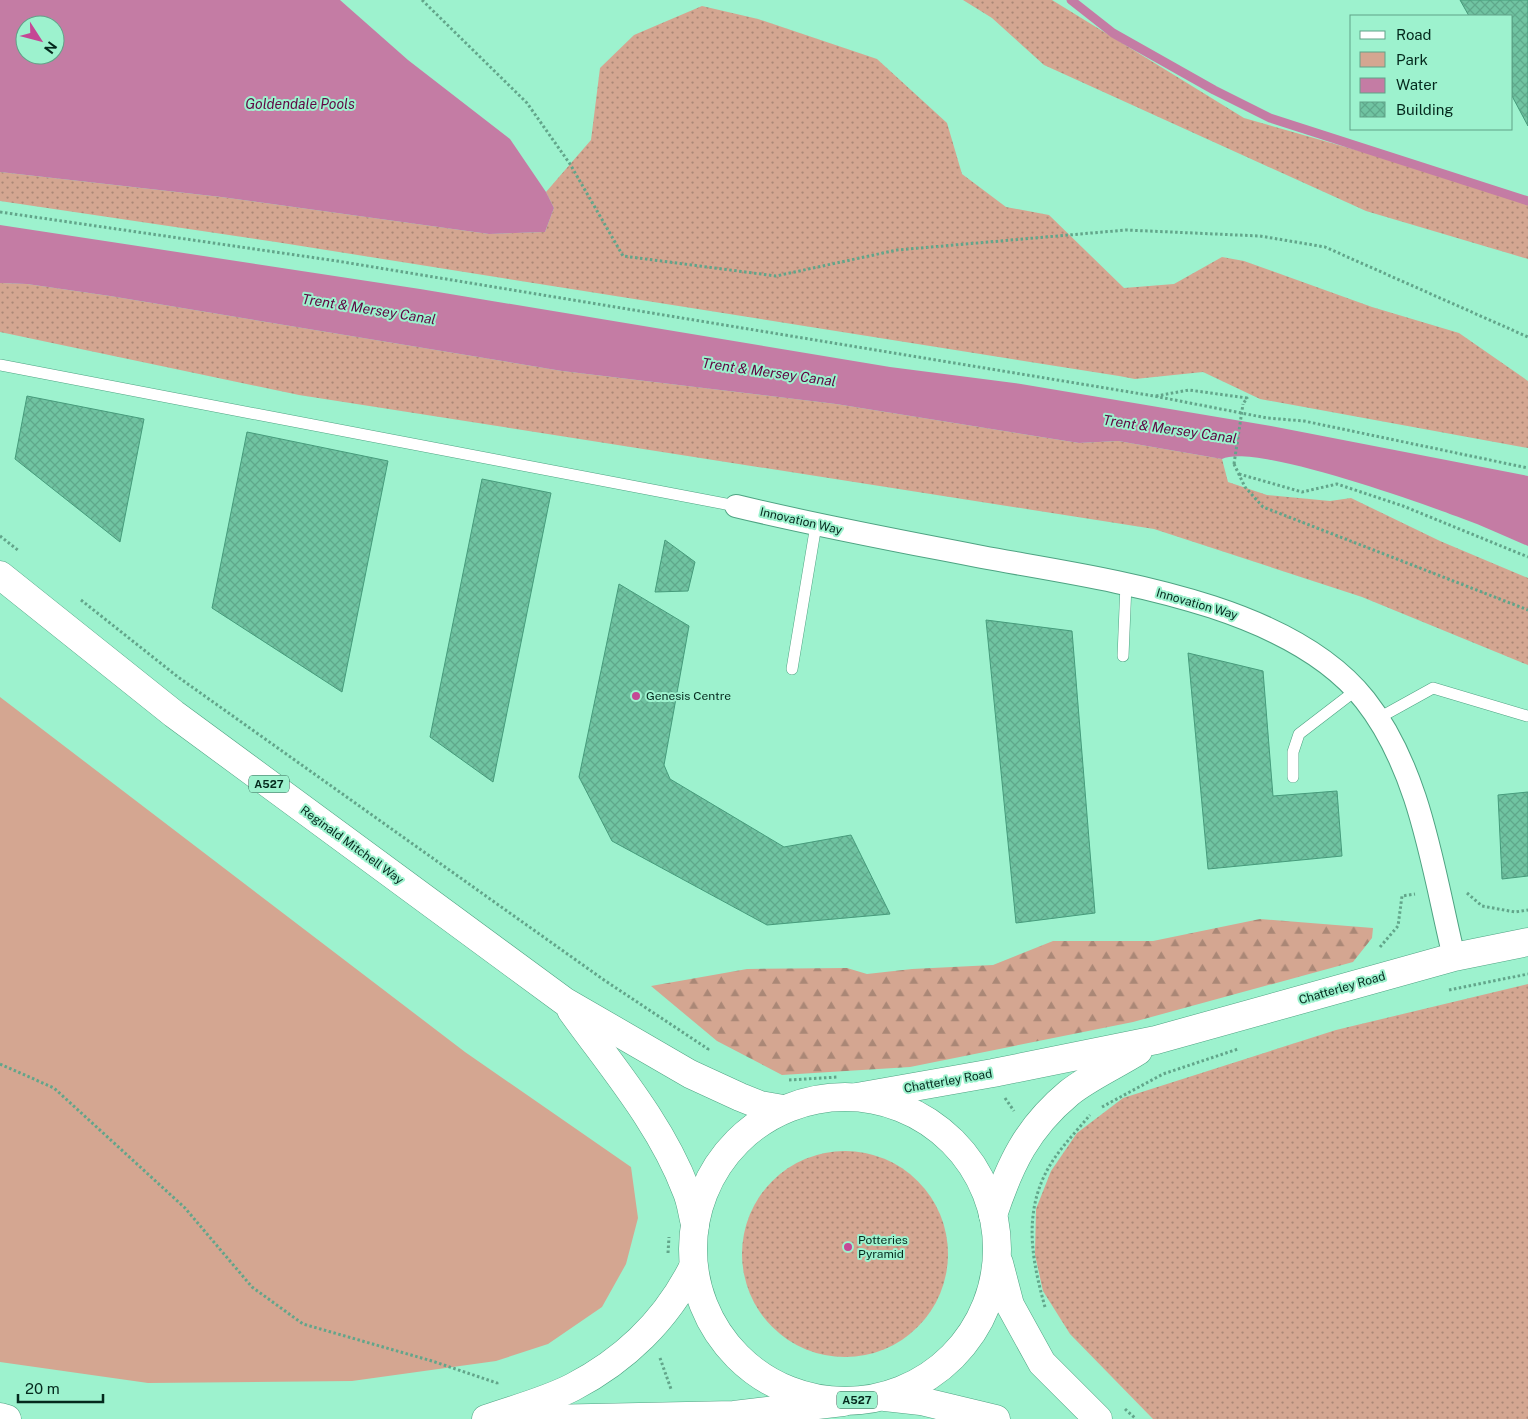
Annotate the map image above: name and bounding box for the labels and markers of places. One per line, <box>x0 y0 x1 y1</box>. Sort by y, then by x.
place label: Genesis Centre <box>646 689 731 703</box>
marker: Genesis Centre <box>630 690 642 702</box>
place label: Potteries Pyramid <box>858 1233 908 1261</box>
marker: Potteries Pyramid <box>842 1241 854 1253</box>

